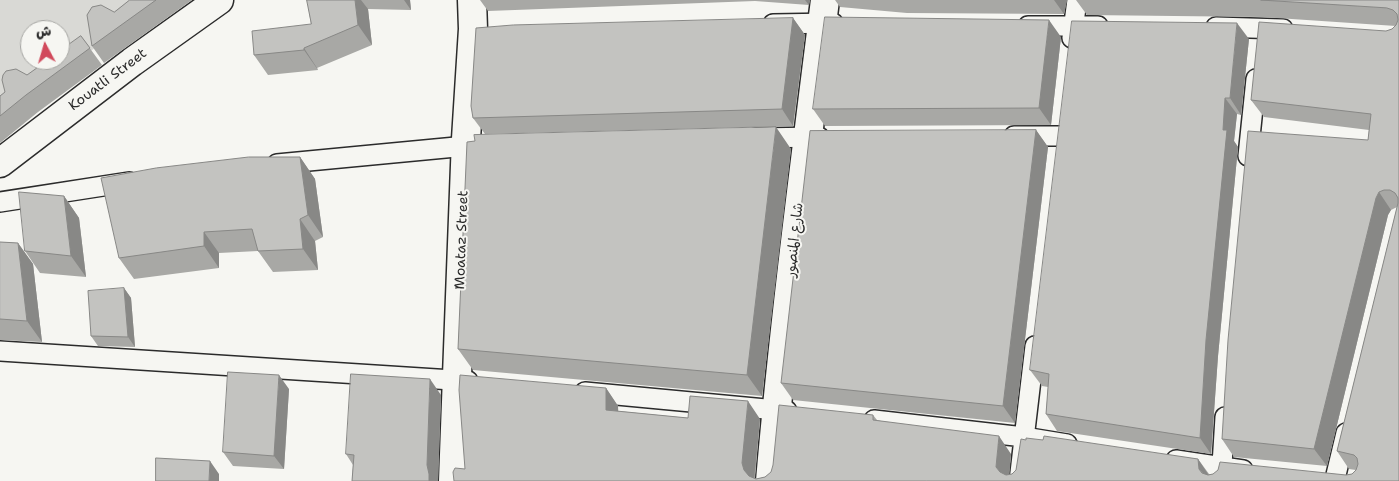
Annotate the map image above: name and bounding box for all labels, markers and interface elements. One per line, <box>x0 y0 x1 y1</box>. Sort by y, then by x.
north arrow <box>20 20 70 70</box>
text: ش <box>35 21 52 41</box>
street label: Kouatli Street <box>66 45 150 115</box>
street label: Moataz Street <box>452 190 472 290</box>
street label: شارع المنصور <box>783 202 807 278</box>

